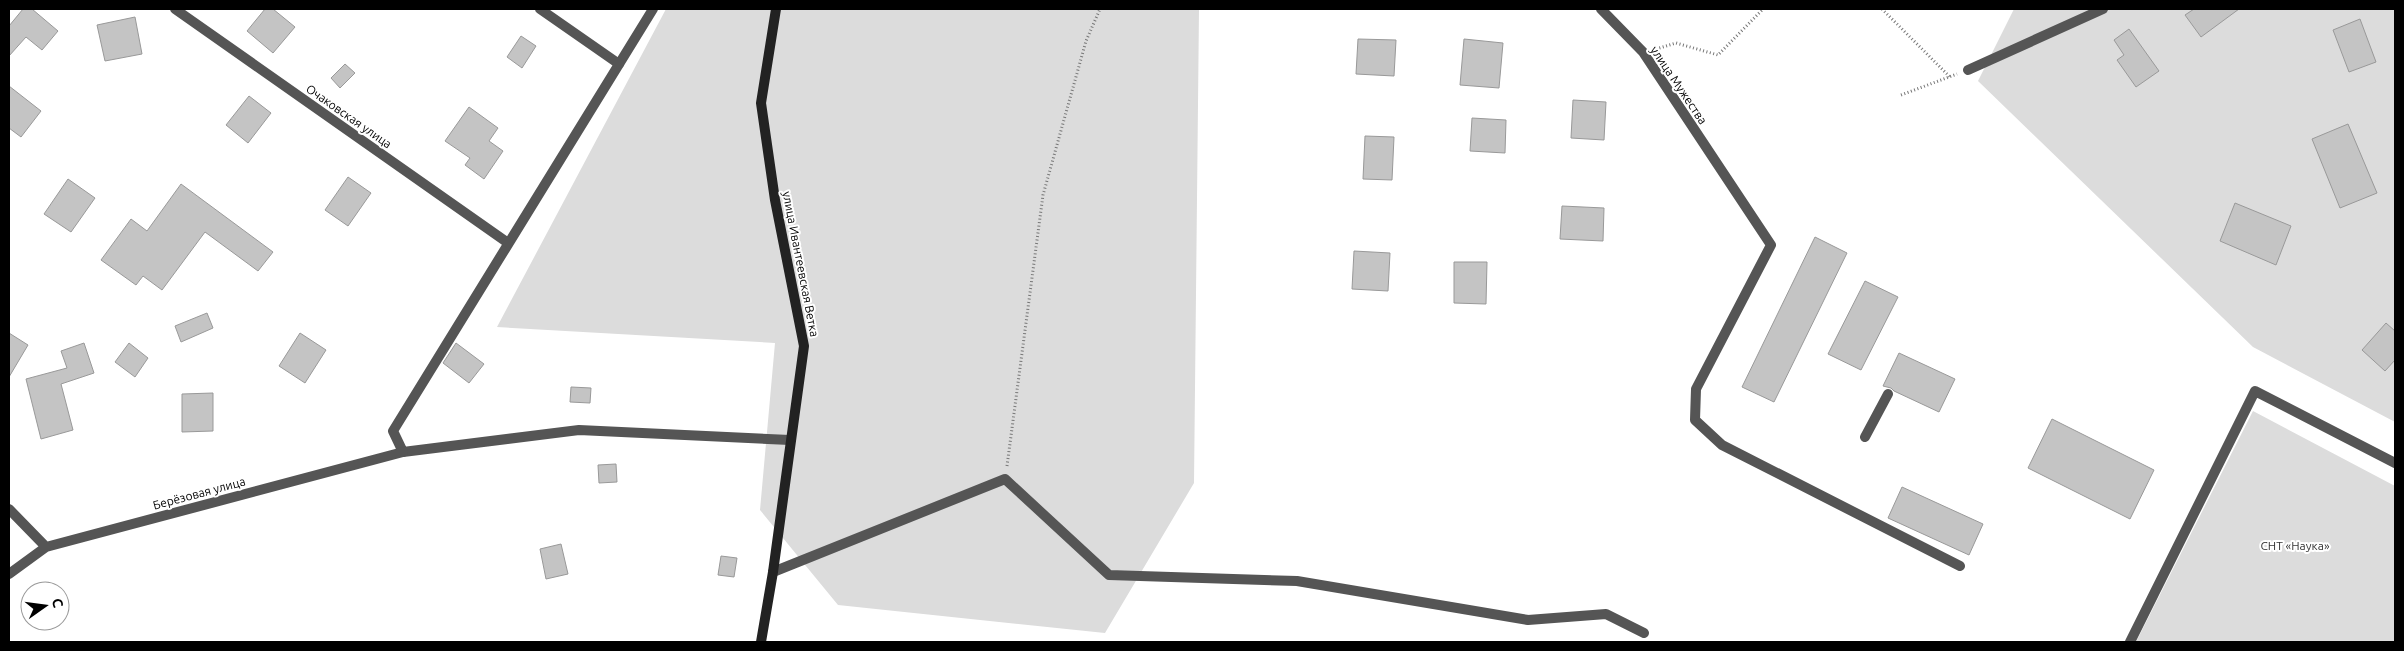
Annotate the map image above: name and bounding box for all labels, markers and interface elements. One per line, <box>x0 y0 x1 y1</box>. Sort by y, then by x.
street label: улица Мужества <box>1648 44 1710 126</box>
street label: Очаковская улица <box>304 82 394 150</box>
street label: улица Ивантеевская Ветка <box>780 190 822 338</box>
street label: Берёзовая улица <box>151 474 247 512</box>
park label: СНТ «Наука» <box>2260 539 2330 552</box>
north arrow <box>20 581 70 631</box>
text: С <box>49 597 66 609</box>

